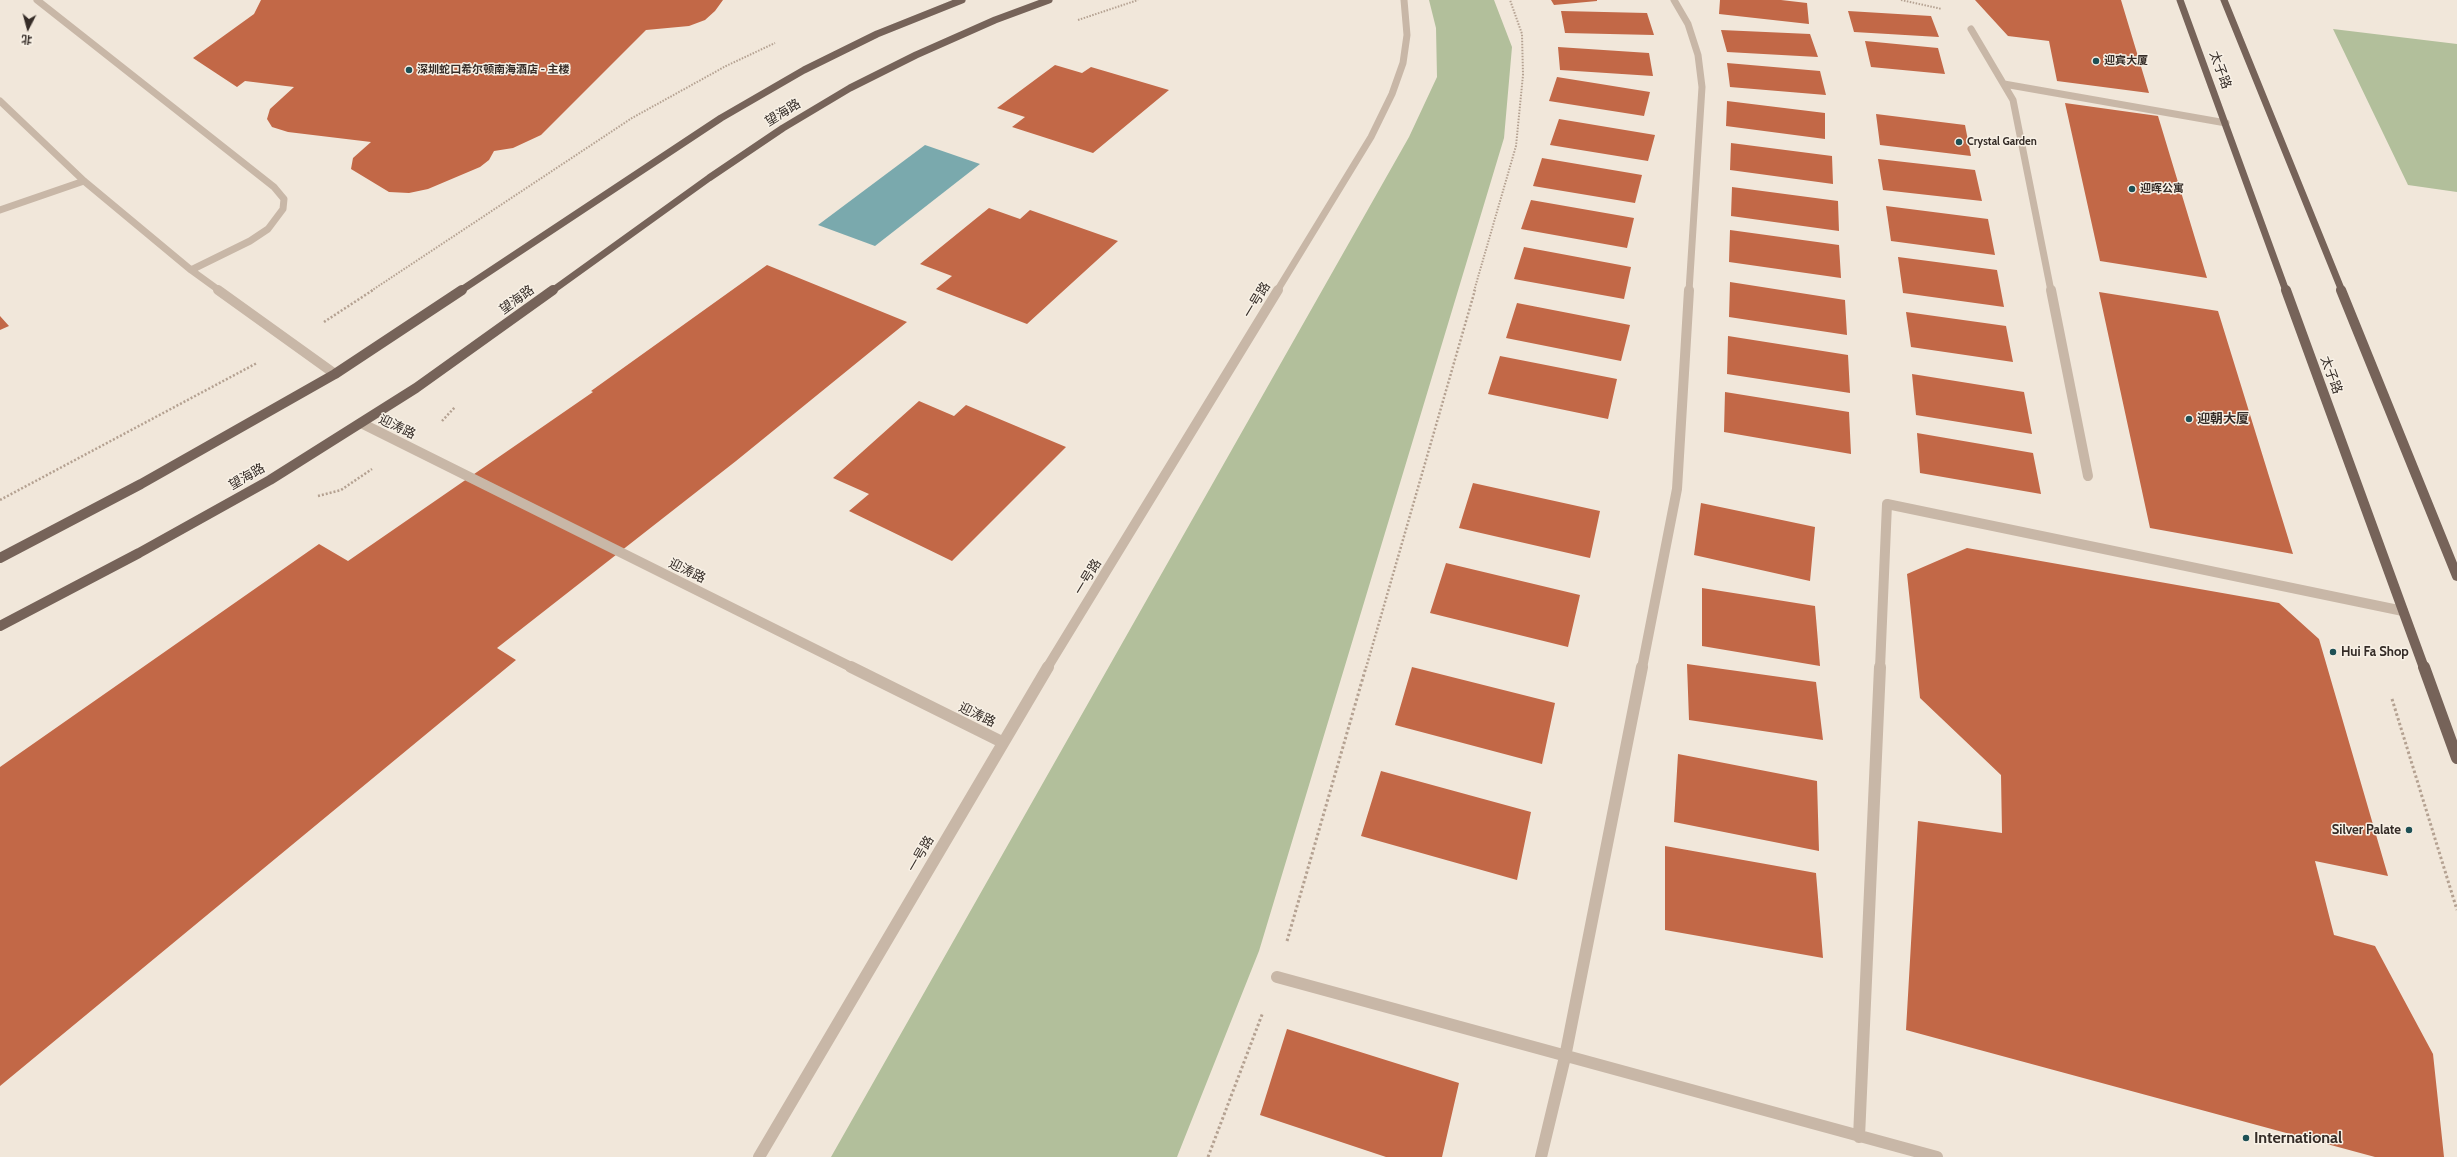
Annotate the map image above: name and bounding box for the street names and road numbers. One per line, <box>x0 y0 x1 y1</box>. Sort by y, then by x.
street label: 太子路 <box>2206 49 2234 91</box>
street label: 望海路 <box>762 96 804 130</box>
street label: 一号路 <box>1240 279 1274 321</box>
street label: 望海路 <box>497 282 537 318</box>
street label: 太子路 <box>2317 354 2345 396</box>
street label: 迎涛路 <box>376 411 418 443</box>
street label: 望海路 <box>226 460 268 494</box>
street label: 迎涛路 <box>666 555 708 587</box>
street label: 一号路 <box>1071 556 1105 598</box>
street label: 迎涛路 <box>956 699 998 731</box>
street label: 一号路 <box>904 833 938 875</box>

